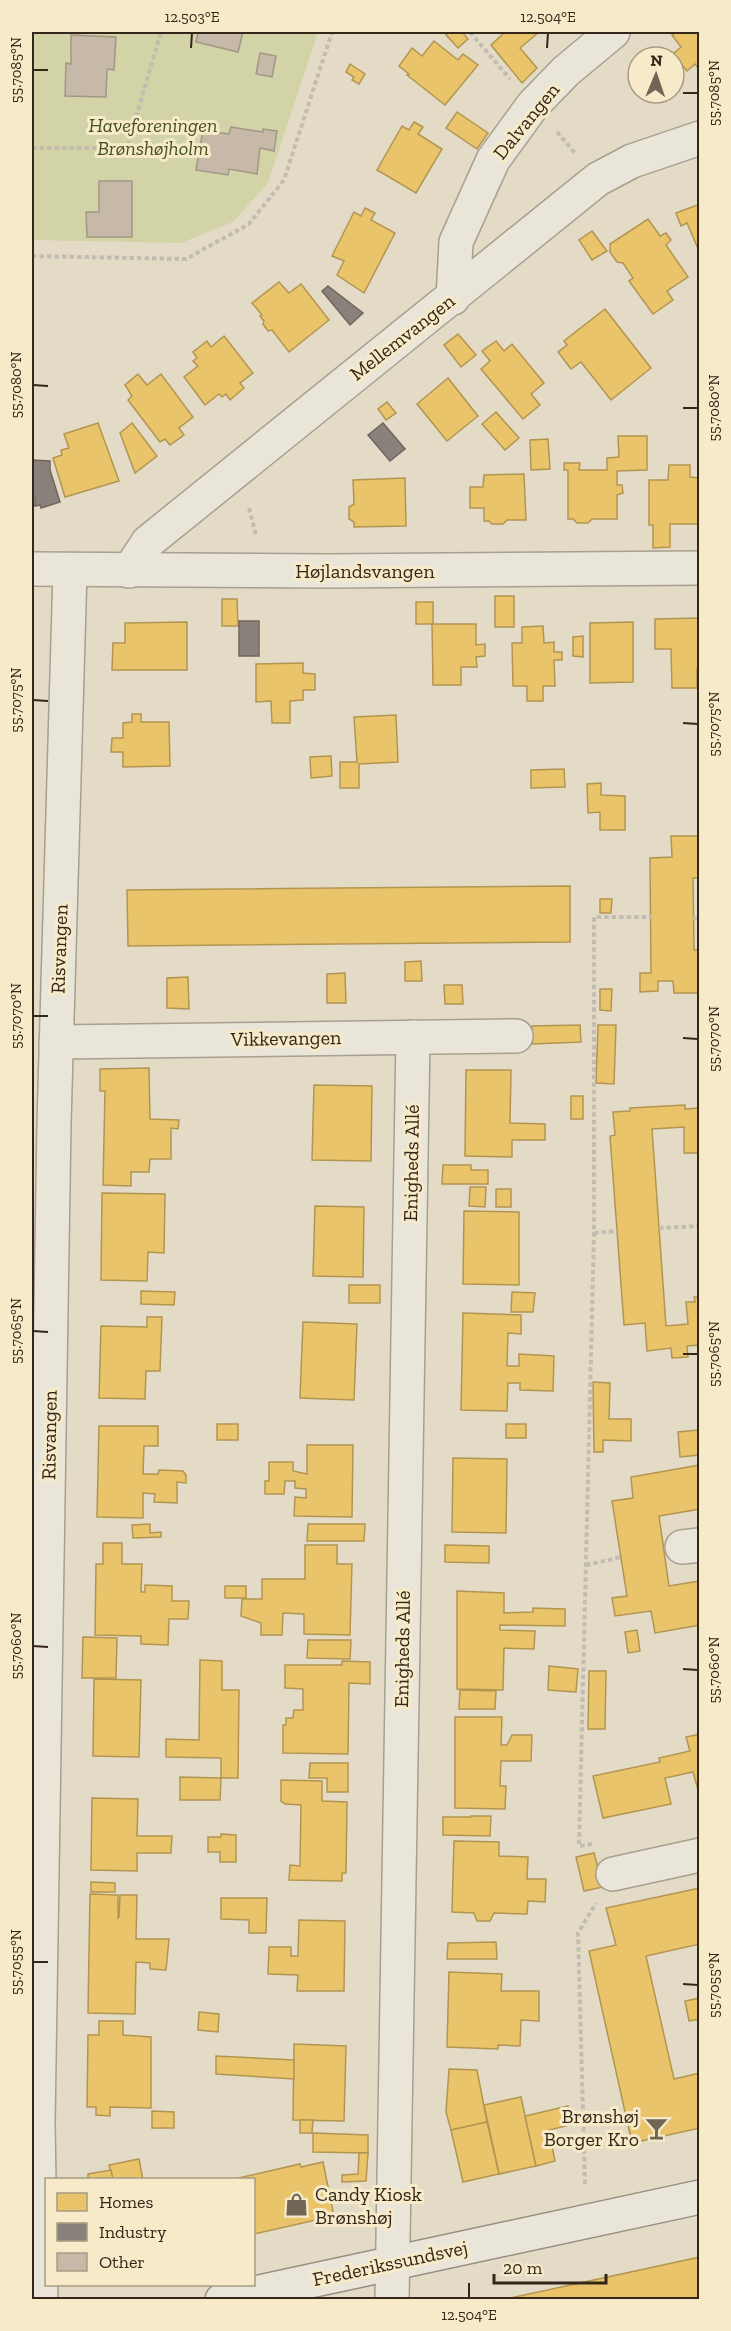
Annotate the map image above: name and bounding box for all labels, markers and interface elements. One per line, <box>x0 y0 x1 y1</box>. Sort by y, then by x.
text: 12.503°E <box>164 8 220 26</box>
text: 12.504°E <box>520 8 576 26</box>
text: 55.7085°N <box>7 37 25 103</box>
north arrow <box>626 45 686 105</box>
text: N <box>650 51 663 70</box>
text: 55.7085°N <box>705 60 723 126</box>
street label: Dalvangen <box>488 77 565 164</box>
park label: Haveforeningen Brønshøjholm <box>89 113 217 160</box>
street label: Mellemvangen <box>345 288 460 385</box>
text: 55.7080°N <box>7 351 25 419</box>
text: 55.7080°N <box>705 374 723 442</box>
street label: Højlandsvangen <box>295 559 435 583</box>
text: 55.7075°N <box>7 667 25 733</box>
text: 55.7075°N <box>705 691 723 757</box>
street label: Risvangen <box>45 903 73 994</box>
text: 55.7070°N <box>7 983 25 1049</box>
text: 55.7070°N <box>705 1006 723 1072</box>
street label: Vikkevangen <box>229 1025 342 1051</box>
street label: Enigheds Allé <box>398 1104 424 1222</box>
text: 55.7065°N <box>7 1298 25 1364</box>
text: 55.7065°N <box>705 1321 723 1387</box>
street label: Risvangen <box>36 1389 62 1480</box>
street label: Enigheds Allé <box>389 1590 415 1708</box>
text: 55.7060°N <box>7 1612 25 1680</box>
text: 55.7060°N <box>705 1636 723 1704</box>
text: 55.7055°N <box>7 1929 25 1995</box>
text: 55.7055°N <box>705 1952 723 2018</box>
place label: Brønshøj Borger Kro <box>544 2104 639 2151</box>
bar icon: Brønshøj Borger Kro <box>644 2115 670 2141</box>
legend <box>45 2178 255 2286</box>
place label: Candy Kiosk Brønshøj <box>315 2182 423 2229</box>
text: Homes <box>99 2191 153 2213</box>
shop icon: Candy Kiosk Brønshøj <box>284 2192 310 2218</box>
text: Industry <box>99 2221 167 2243</box>
street label: Frederikssundsvej <box>310 2235 470 2291</box>
scale bar <box>494 2247 606 2285</box>
text: Other <box>99 2251 145 2273</box>
text: 20 m <box>503 2257 543 2279</box>
text: 12.504°E <box>441 2306 497 2324</box>

